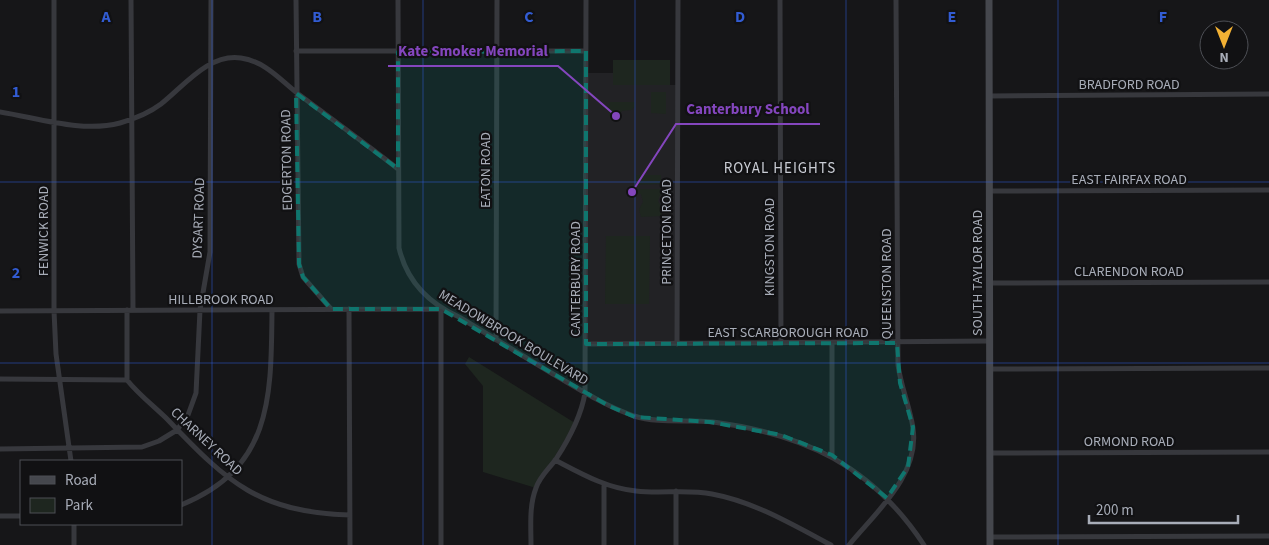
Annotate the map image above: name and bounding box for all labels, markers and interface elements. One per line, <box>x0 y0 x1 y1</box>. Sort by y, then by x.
text: A <box>100 6 111 28</box>
text: B <box>312 6 322 28</box>
text: C <box>524 6 534 28</box>
text: D <box>735 6 745 28</box>
text: E <box>948 6 956 28</box>
text: F <box>1159 6 1167 28</box>
north arrow <box>1199 20 1249 70</box>
callout: Kate Smoker Memorial <box>388 36 558 66</box>
text: Kate Smoker Memorial <box>398 41 549 62</box>
text: N <box>1219 47 1229 67</box>
street label: BRADFORD ROAD <box>1078 75 1180 95</box>
text: 1 <box>12 81 20 103</box>
callout: Canterbury School <box>676 94 820 124</box>
text: Canterbury School <box>686 99 810 120</box>
street label: EDGERTON ROAD <box>276 109 298 211</box>
street label: EATON ROAD <box>476 132 496 208</box>
district label: ROYAL HEIGHTS <box>724 158 836 179</box>
street label: EAST FAIRFAX ROAD <box>1071 170 1187 190</box>
street label: DYSART ROAD <box>188 177 210 259</box>
street label: PRINCETON ROAD <box>657 179 677 285</box>
street label: FENWICK ROAD <box>34 186 54 276</box>
street label: KINGSTON ROAD <box>760 198 780 296</box>
street label: SOUTH TAYLOR ROAD <box>968 210 988 336</box>
street label: CANTERBURY ROAD <box>566 221 586 337</box>
street label: QUEENSTON ROAD <box>877 229 897 340</box>
text: 2 <box>12 262 20 284</box>
street label: CLARENDON ROAD <box>1074 262 1184 282</box>
street label: MEADOWBROOK BOULEVARD <box>435 285 592 391</box>
street label: HILLBROOK ROAD <box>168 290 274 310</box>
street label: EAST SCARBOROUGH ROAD <box>707 323 869 343</box>
street label: CHARNEY ROAD <box>166 403 247 480</box>
street label: ORMOND ROAD <box>1084 432 1174 452</box>
legend <box>20 460 182 525</box>
text: Road <box>65 470 97 491</box>
scale bar <box>1089 492 1238 524</box>
text: Park <box>65 495 94 516</box>
text: 200 m <box>1096 500 1134 521</box>

